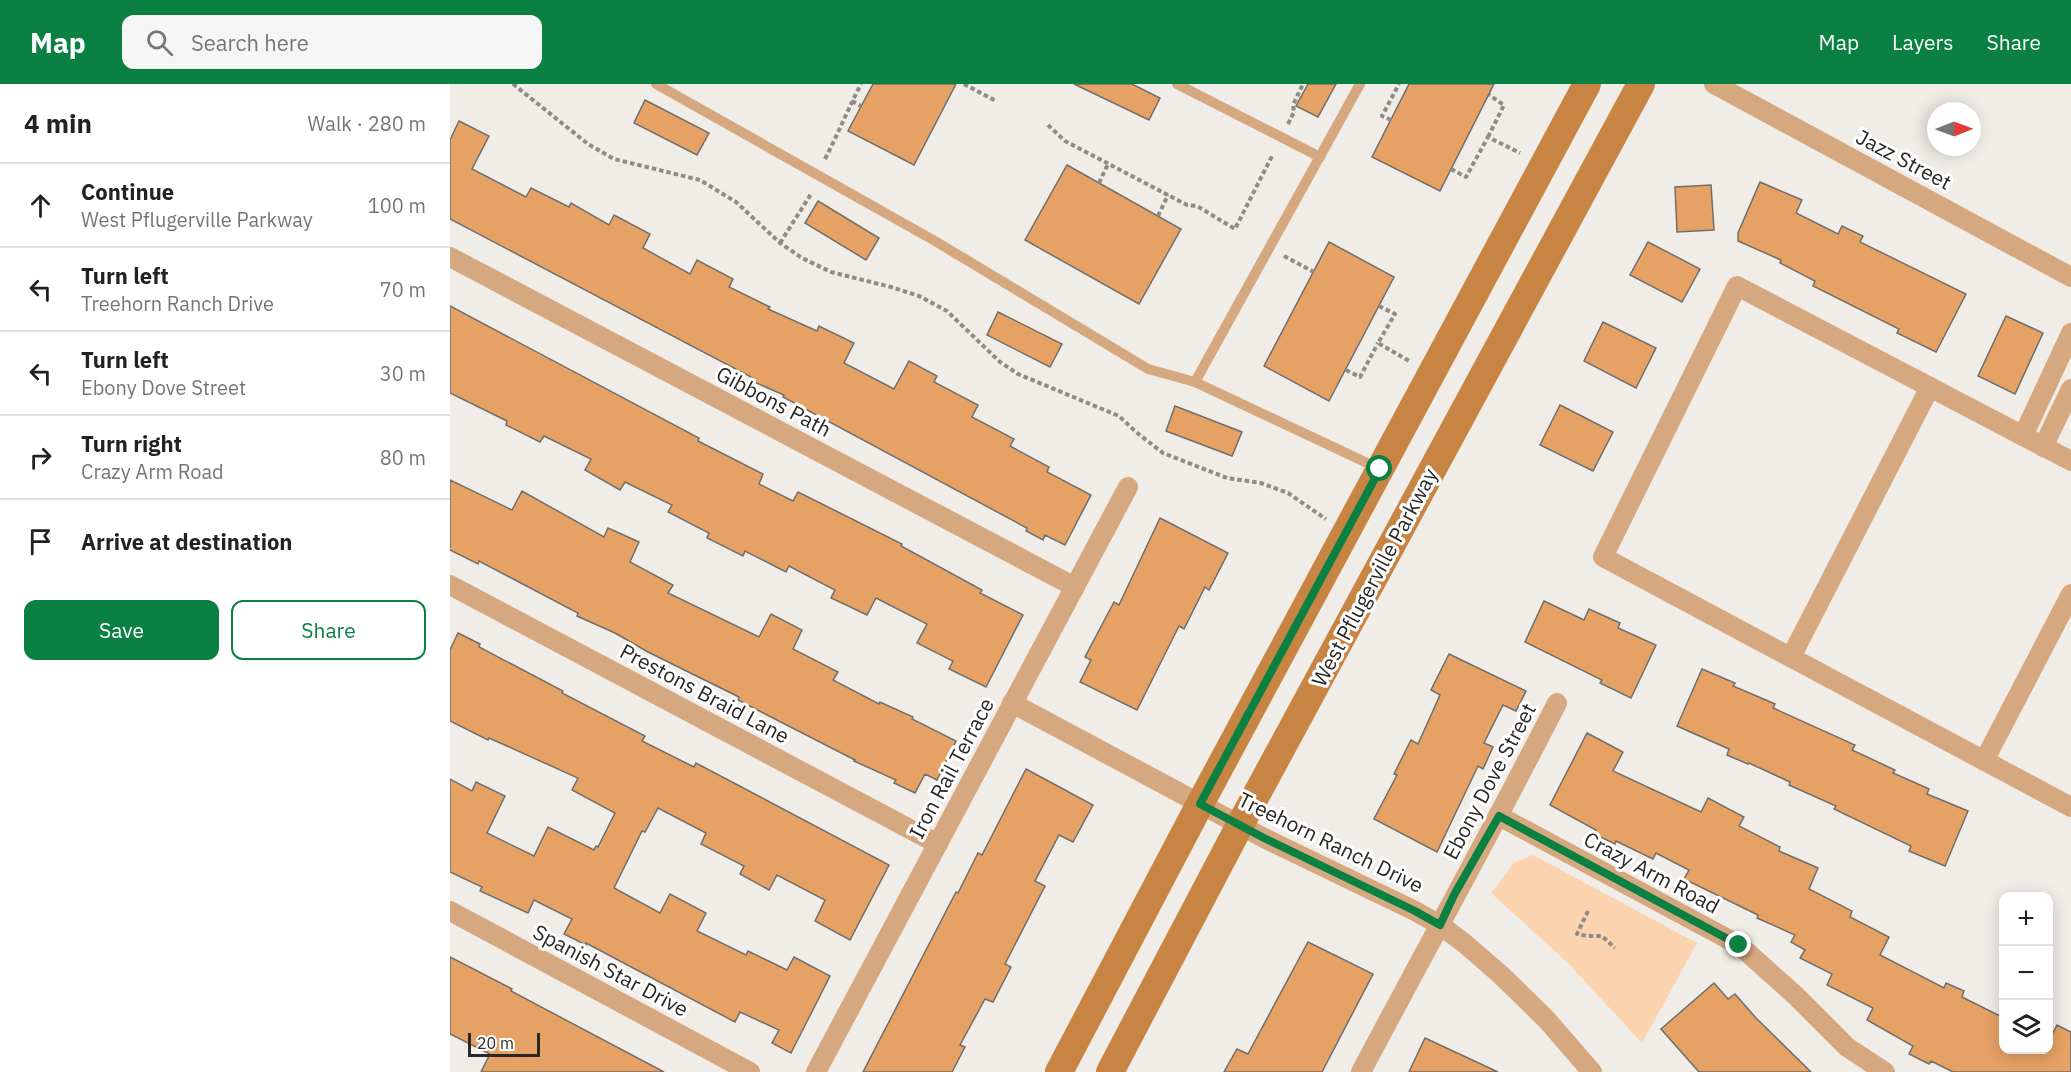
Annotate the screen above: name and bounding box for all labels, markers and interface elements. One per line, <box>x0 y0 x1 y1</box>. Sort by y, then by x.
search box <box>122 15 542 69</box>
text: Map <box>30 24 86 61</box>
icon: search <box>143 26 176 59</box>
text: Search here <box>191 28 309 57</box>
text: Map <box>1819 28 1859 56</box>
text: Layers <box>1892 28 1954 56</box>
text: Share <box>1987 28 2041 56</box>
north arrow <box>1927 102 1981 156</box>
text: 4 min <box>24 106 92 140</box>
text: Walk · 280 m <box>308 110 426 137</box>
street label: Jazz Street <box>1852 122 1956 196</box>
text: Continue <box>81 177 174 206</box>
icon: ahead <box>24 189 57 222</box>
text: 100 m <box>368 192 426 219</box>
text: West Pflugerville Parkway <box>81 206 313 233</box>
text: Turn left <box>81 261 169 290</box>
icon: left <box>24 273 57 306</box>
text: 70 m <box>380 276 426 303</box>
text: Treehorn Ranch Drive <box>81 290 274 317</box>
text: Turn left <box>81 345 169 374</box>
icon: left <box>24 357 57 390</box>
street label: Gibbons Path <box>712 359 836 443</box>
text: 30 m <box>380 360 426 387</box>
text: Ebony Dove Street <box>81 374 246 401</box>
text: Turn right <box>81 429 182 458</box>
icon: right <box>24 441 57 474</box>
text: 80 m <box>380 444 426 471</box>
route start <box>1366 455 1392 481</box>
text: Crazy Arm Road <box>81 458 224 485</box>
street label: West Pflugerville Parkway <box>1305 463 1444 691</box>
icon: arrive <box>24 525 57 558</box>
text: Arrive at destination <box>81 527 292 556</box>
button: Save <box>24 600 219 660</box>
button: Share <box>231 600 426 660</box>
street label: Prestons Braid Lane <box>615 637 795 749</box>
street label: Iron Rail Terrace <box>902 693 1000 843</box>
street label: Ebony Dove Street <box>1436 698 1542 864</box>
street label: Treehorn Ranch Drive <box>1234 785 1428 899</box>
street label: Crazy Arm Road <box>1579 824 1725 920</box>
map controls <box>1999 892 2053 1054</box>
button: + <box>1999 892 2053 946</box>
street label: Spanish Star Drive <box>528 917 694 1023</box>
route end <box>1725 931 1751 957</box>
button: − <box>1999 946 2053 1000</box>
button: layers <box>1999 1000 2053 1054</box>
scale bar <box>468 1030 540 1058</box>
text: 20 m <box>477 1033 514 1053</box>

